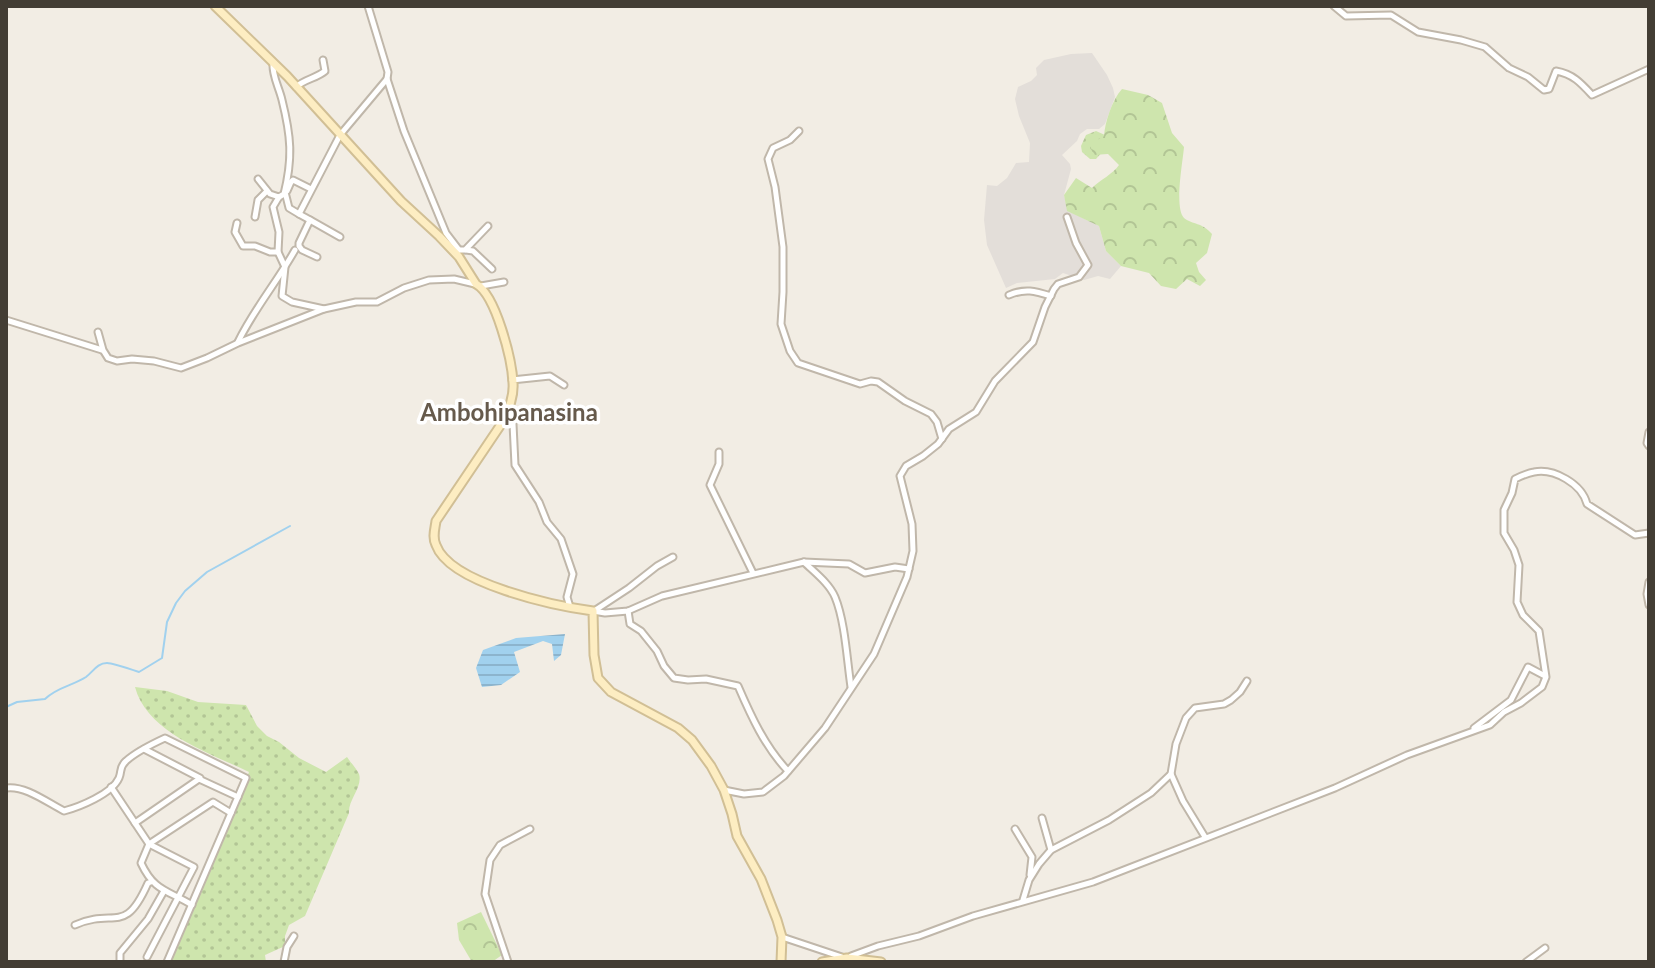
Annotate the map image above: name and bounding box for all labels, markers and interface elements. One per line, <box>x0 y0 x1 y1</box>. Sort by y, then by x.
district label: Ambohipanasina <box>419 397 598 426</box>

